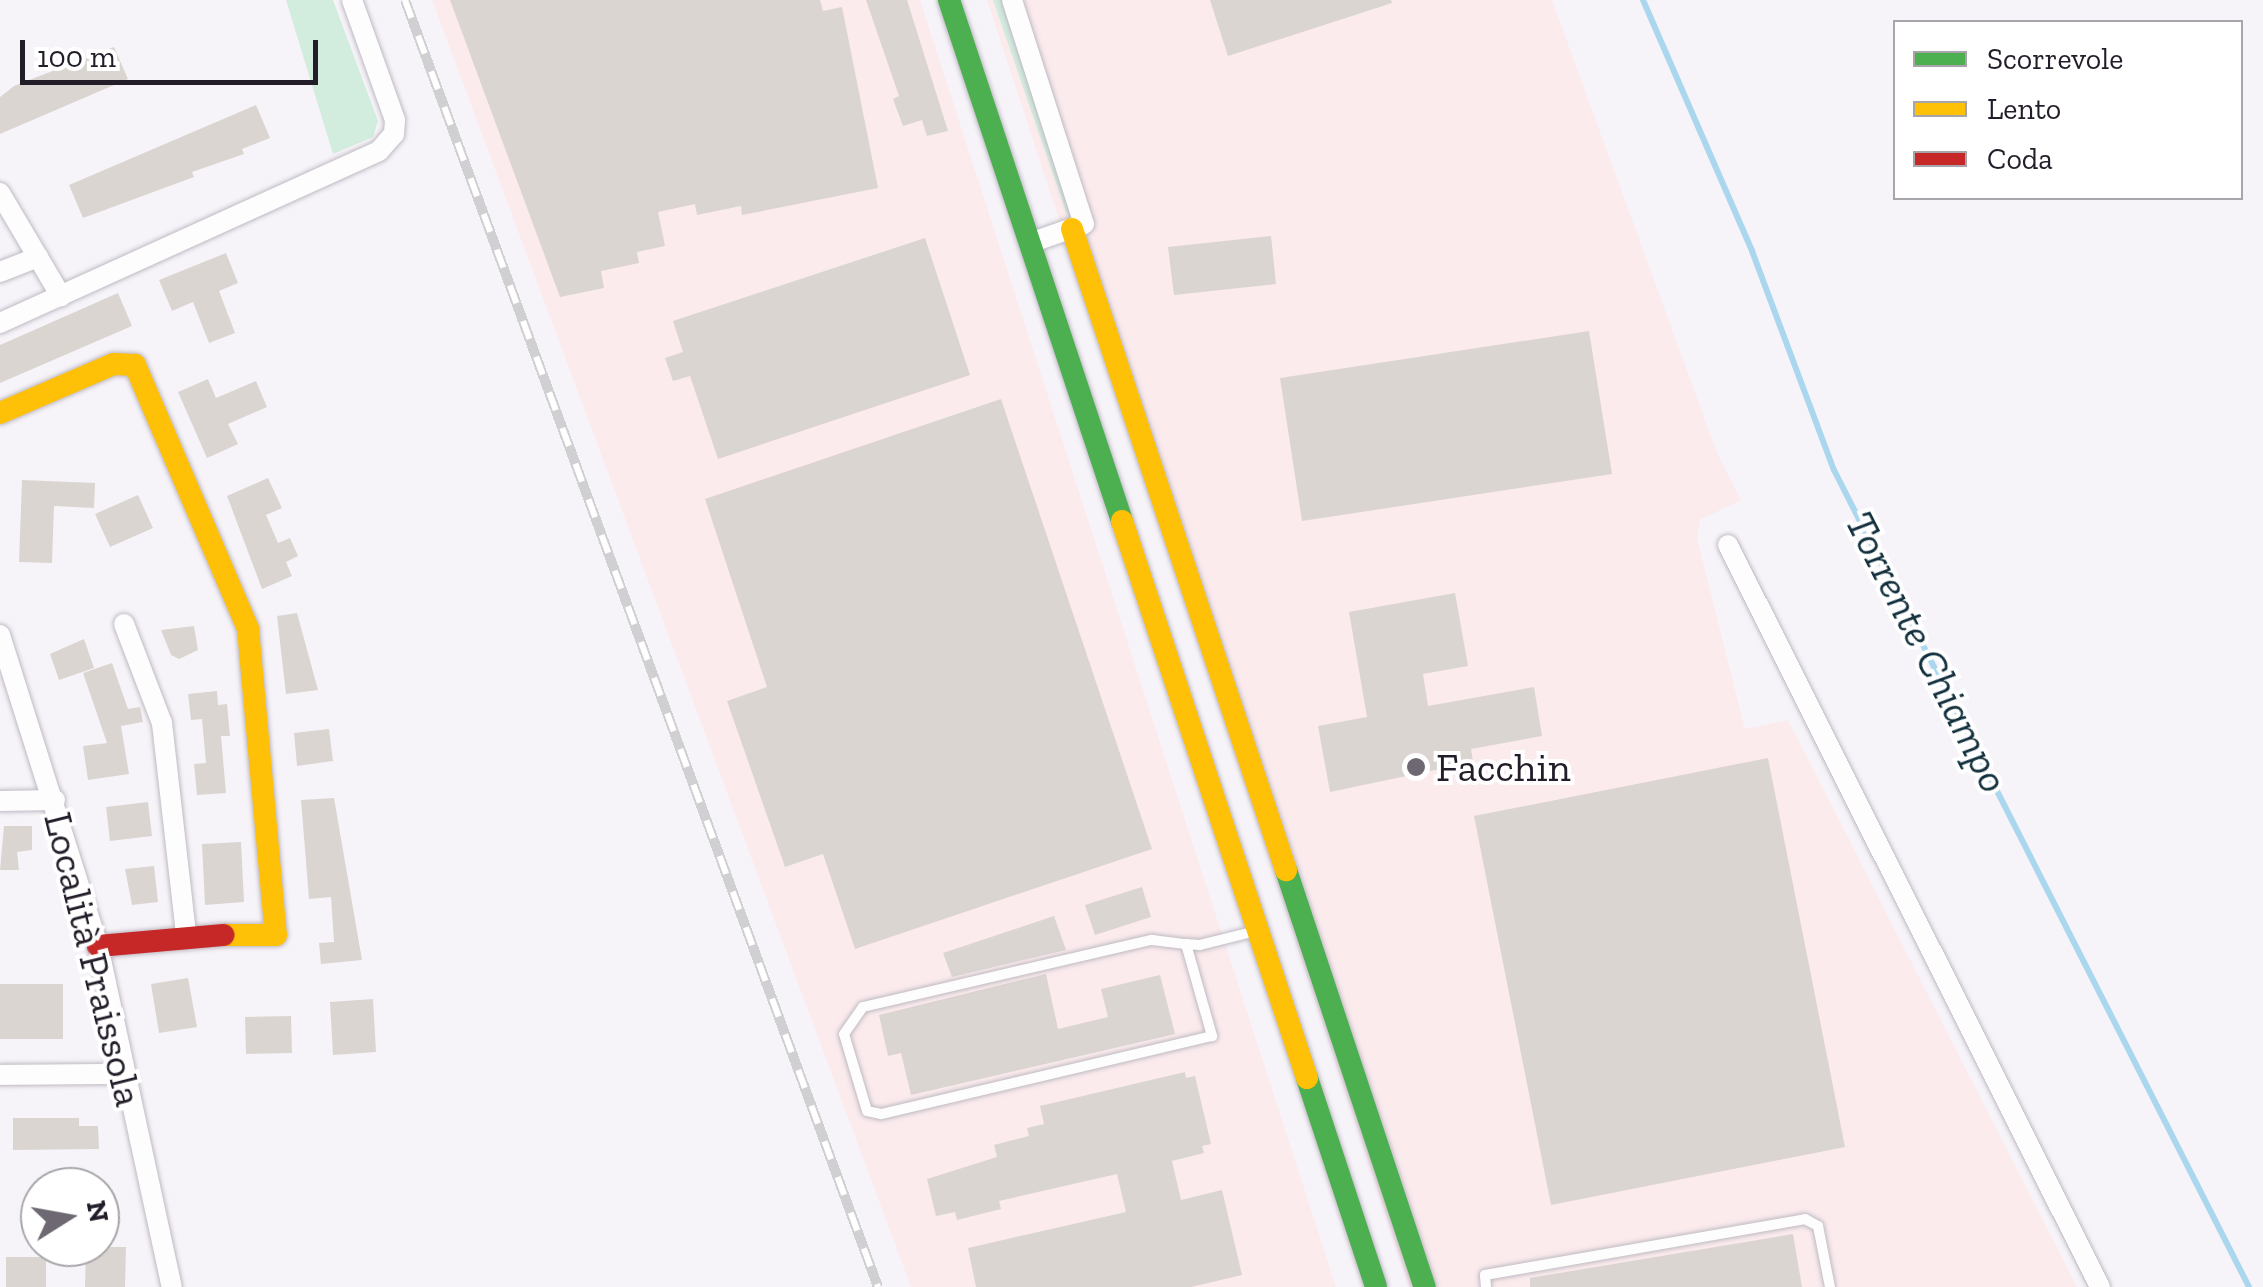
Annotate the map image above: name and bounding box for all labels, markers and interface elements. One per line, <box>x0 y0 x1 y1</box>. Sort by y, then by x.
scale bar <box>25 20 322 82</box>
legend <box>1893 20 2243 200</box>
text: 100 m <box>37 39 116 75</box>
text: Scorrevole <box>1987 41 2123 77</box>
text: Lento <box>1987 91 2061 127</box>
text: Coda <box>1987 141 2053 177</box>
water label: Torrente Chiampo <box>1834 503 2020 801</box>
place label: Facchin <box>1436 743 1571 791</box>
marker: Facchin <box>1405 756 1427 778</box>
street label: Località Praissola <box>34 807 154 1111</box>
north arrow <box>20 1167 120 1267</box>
text: N <box>80 1198 116 1225</box>

